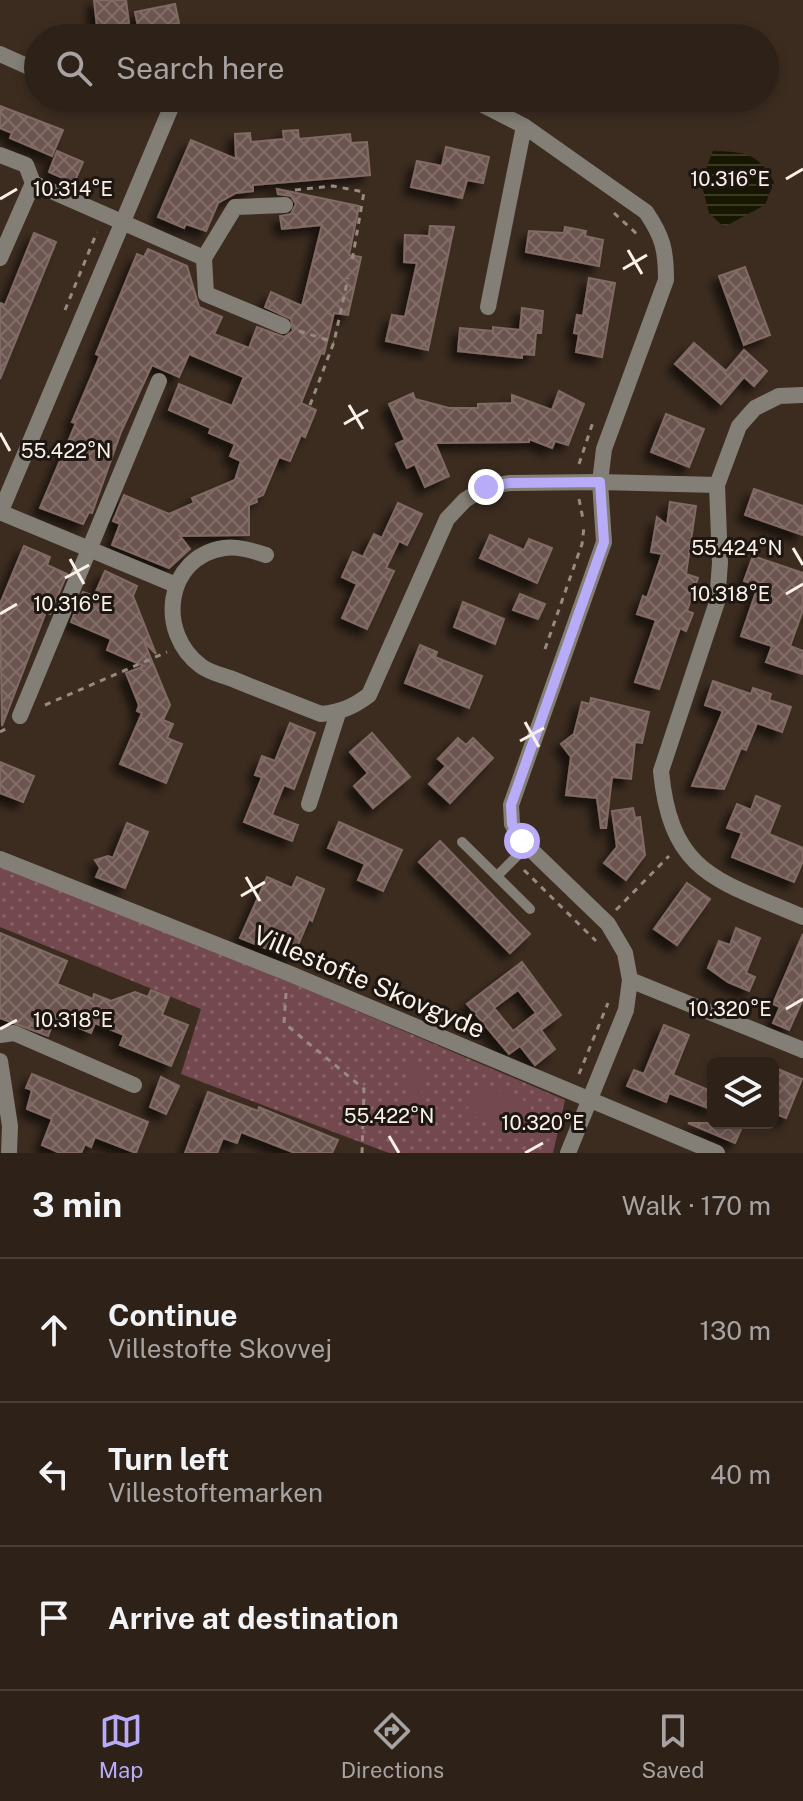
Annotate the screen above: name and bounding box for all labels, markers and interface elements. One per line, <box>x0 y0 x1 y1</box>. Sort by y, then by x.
search box <box>24 24 779 112</box>
icon: search <box>52 46 96 90</box>
text: Search here <box>116 50 284 86</box>
text: 10.316°E <box>690 167 770 191</box>
text: 10.314°E <box>33 177 113 201</box>
text: 55.422°N <box>21 439 111 463</box>
route end <box>468 469 504 505</box>
text: 55.424°N <box>691 536 783 560</box>
text: 10.318°E <box>690 582 770 606</box>
text: 10.316°E <box>33 592 113 616</box>
route start <box>504 823 540 859</box>
street label: Villestofte Skovgyde <box>249 919 490 1044</box>
text: 10.320°E <box>688 997 772 1021</box>
text: 10.318°E <box>33 1008 113 1032</box>
map controls <box>707 1057 779 1129</box>
button: layers <box>707 1057 779 1129</box>
text: 55.422°N <box>344 1104 434 1128</box>
text: 10.320°E <box>501 1111 585 1135</box>
text: 3 min <box>32 1185 122 1225</box>
text: Walk · 170 m <box>622 1190 771 1221</box>
text: Continue <box>108 1297 238 1333</box>
icon: ahead <box>32 1308 76 1352</box>
text: 130 m <box>699 1315 771 1346</box>
text: Villestofte Skovvej <box>108 1333 332 1364</box>
text: Turn left <box>108 1441 229 1477</box>
icon: left <box>32 1452 76 1496</box>
text: 40 m <box>710 1459 771 1490</box>
text: Villestoftemarken <box>108 1477 323 1508</box>
icon: arrive <box>32 1596 76 1640</box>
text: Arrive at destination <box>108 1600 399 1636</box>
tab: Map <box>99 1709 143 1783</box>
tab: Directions <box>341 1709 444 1783</box>
tab: Saved <box>641 1709 704 1783</box>

